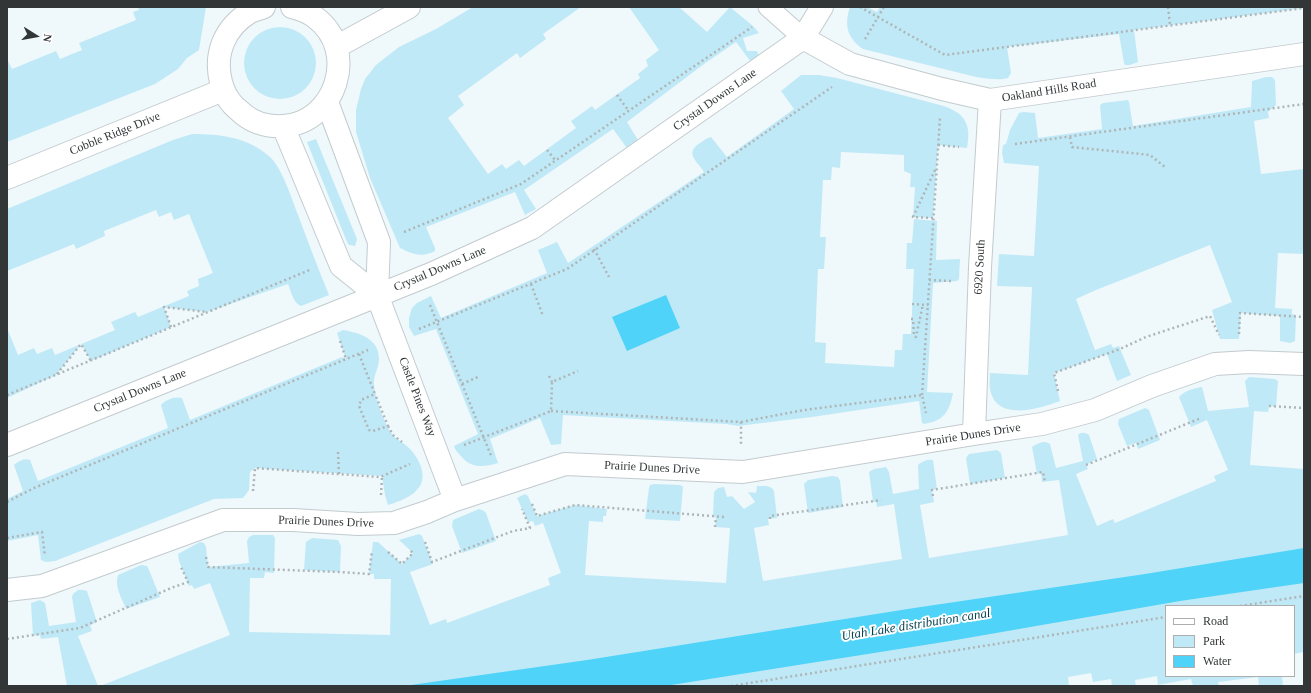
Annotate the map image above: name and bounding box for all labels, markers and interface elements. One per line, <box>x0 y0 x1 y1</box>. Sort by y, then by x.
north arrow <box>16 16 56 56</box>
text: N <box>41 33 54 43</box>
street label: Crystal Downs Lane <box>670 66 760 134</box>
street label: Oakland Hills Road <box>1001 76 1097 106</box>
street label: Cobble Ridge Drive <box>67 109 163 159</box>
street label: 6920 South <box>971 239 989 295</box>
street label: Crystal Downs Lane <box>392 243 488 295</box>
street label: Castle Pines Way <box>395 355 439 439</box>
street label: Crystal Downs Lane <box>92 366 188 416</box>
street label: Prairie Dunes Drive <box>924 420 1022 450</box>
street label: Prairie Dunes Drive <box>604 458 700 478</box>
street label: Prairie Dunes Drive <box>278 513 374 531</box>
legend <box>1165 605 1295 677</box>
water label: Utah Lake distribution canal <box>840 606 992 644</box>
text: Road <box>1203 614 1228 628</box>
text: Park <box>1203 634 1225 648</box>
text: Water <box>1203 654 1231 668</box>

